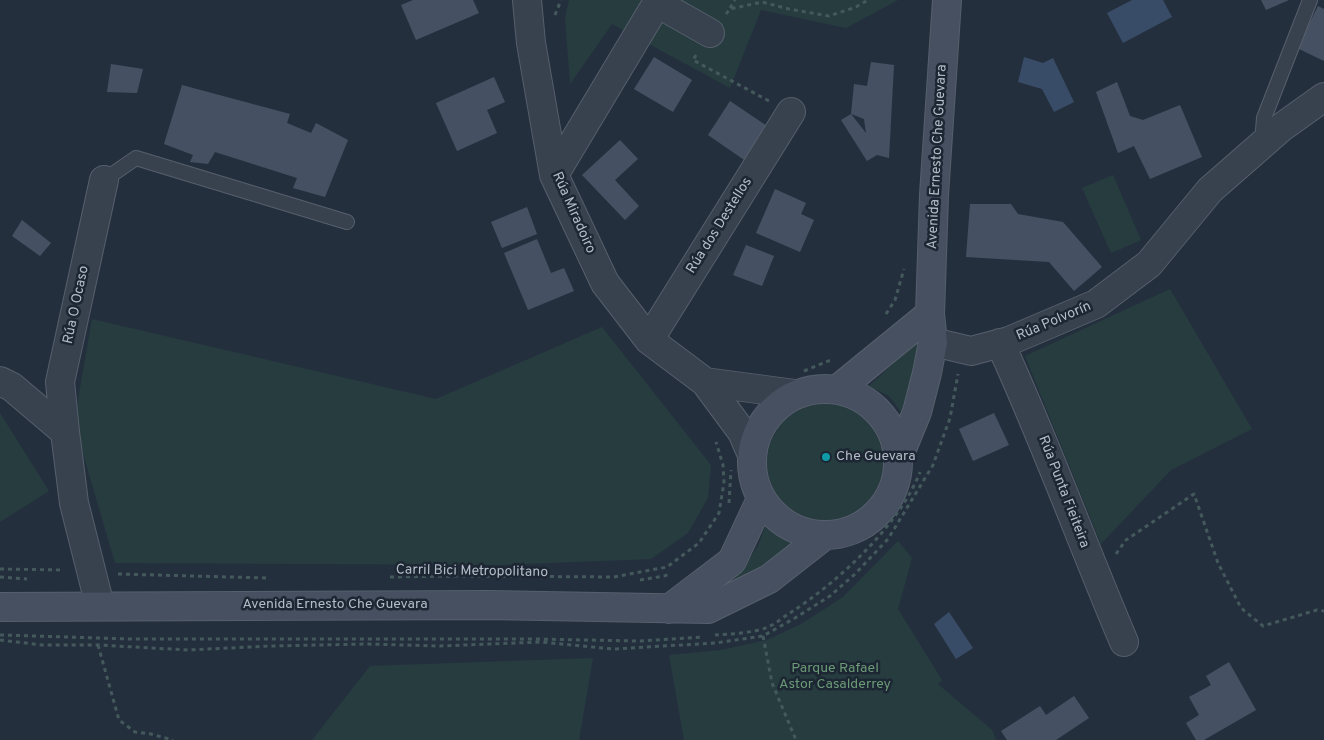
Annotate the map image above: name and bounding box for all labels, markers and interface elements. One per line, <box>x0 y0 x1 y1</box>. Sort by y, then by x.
street label: Avenida Ernesto Che Guevara <box>925 64 951 250</box>
street label: Rúa Miradoiro <box>548 170 598 256</box>
street label: Rúa dos Destellos <box>684 175 756 277</box>
street label: Rúa O Ocaso <box>60 264 94 346</box>
street label: Rúa Polvorín <box>1014 299 1094 345</box>
street label: Rúa Punta Fieiteira <box>1034 433 1092 551</box>
place label: Che Guevara <box>836 449 916 465</box>
marker: Che Guevara <box>820 451 832 463</box>
street label: Carril Bici Metropolitano <box>396 562 548 582</box>
street label: Avenida Ernesto Che Guevara <box>242 597 428 613</box>
park label: Parque Rafael Astor Casalderrey <box>779 661 891 694</box>

